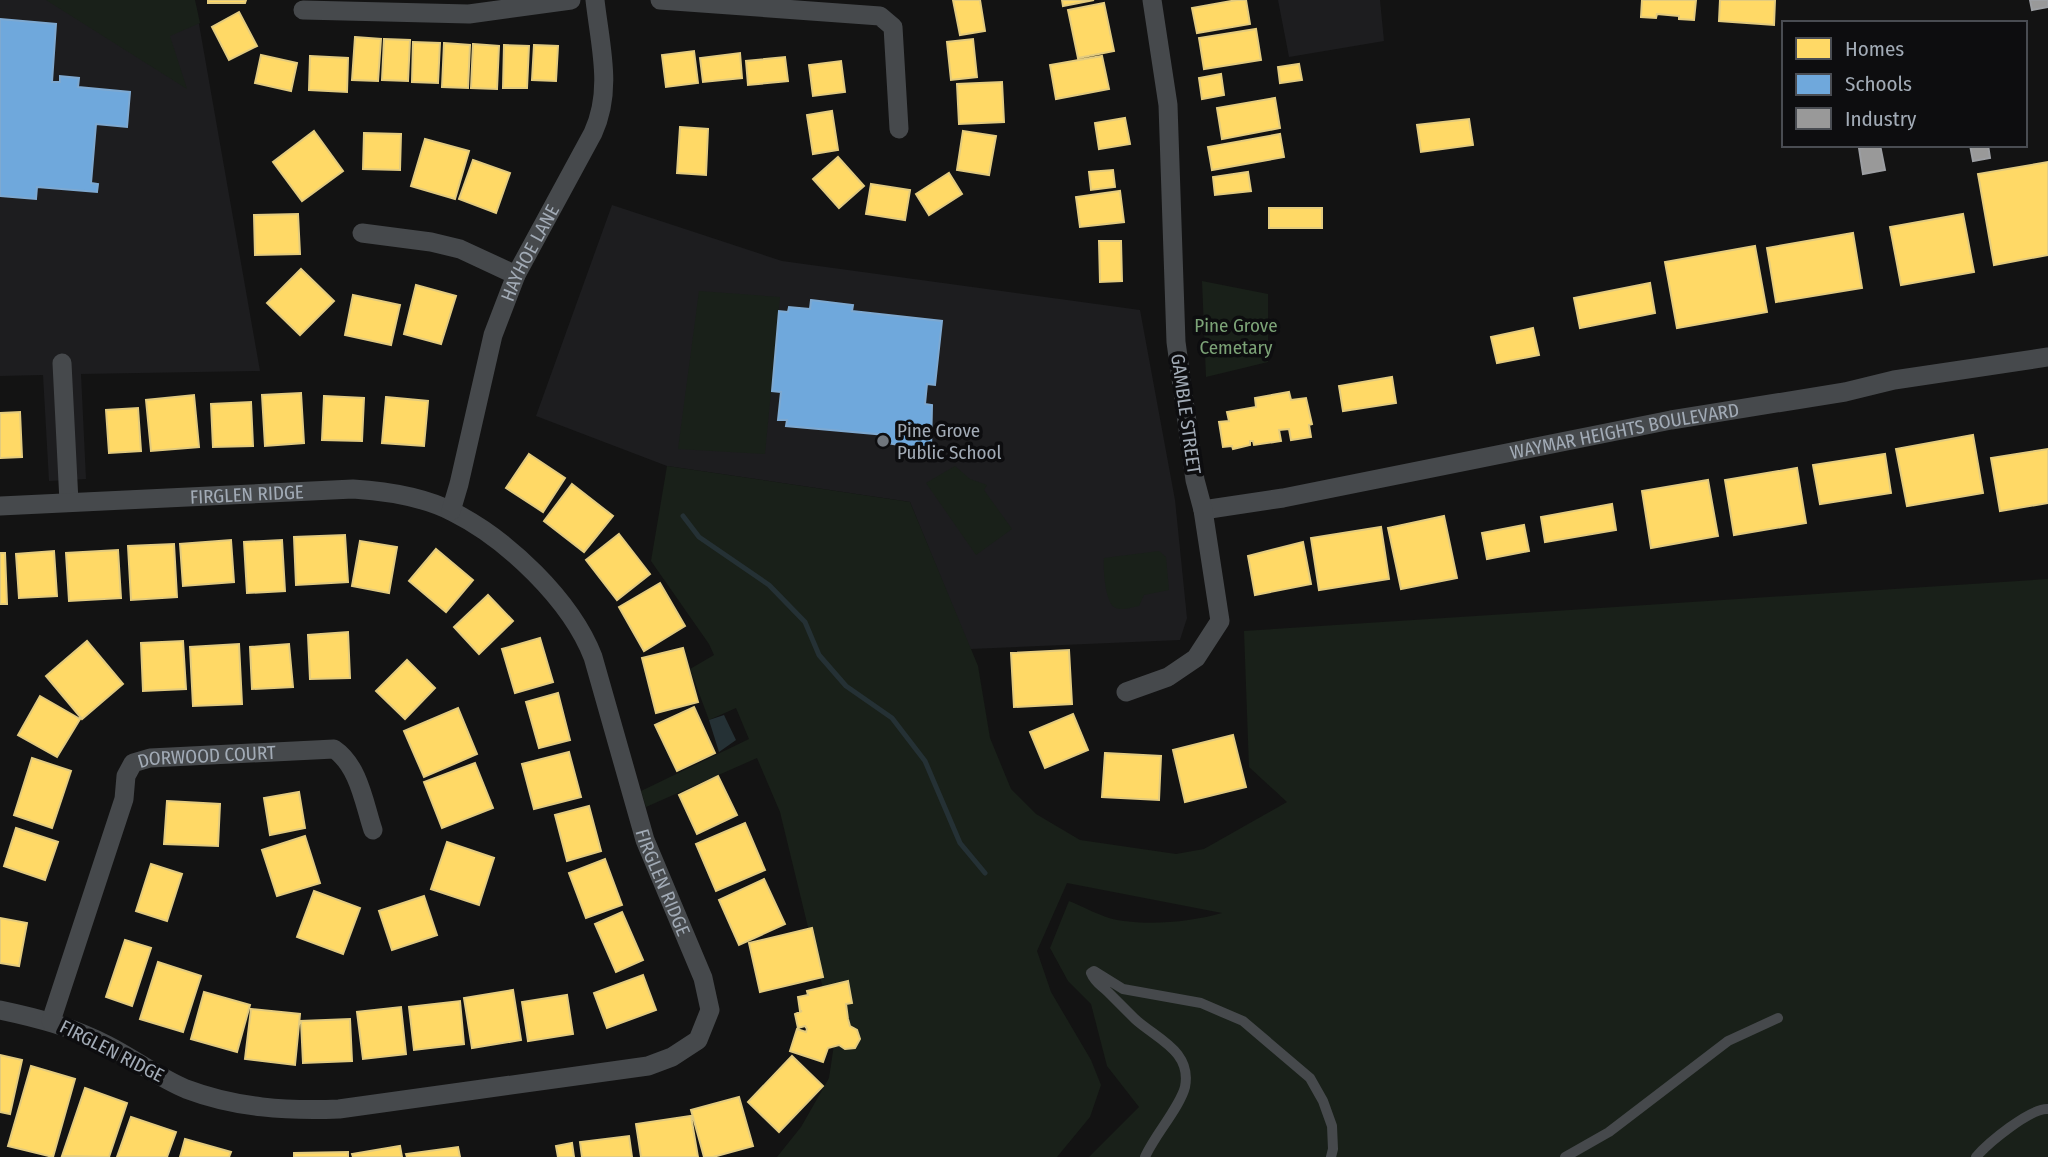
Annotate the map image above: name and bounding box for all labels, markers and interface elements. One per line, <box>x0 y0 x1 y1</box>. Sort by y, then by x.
legend <box>1782 21 2027 147</box>
text: Homes <box>1845 36 1904 62</box>
text: Schools <box>1845 71 1912 97</box>
text: Industry <box>1845 106 1917 132</box>
street label: HAYHOE LANE <box>496 200 564 304</box>
park label: Pine Grove Cemetary <box>1194 314 1278 359</box>
street label: GAMBLE STREET <box>1166 352 1206 476</box>
street label: WAYMAR HEIGHTS BOULEVARD <box>1508 398 1741 464</box>
place label: Pine Grove Public School <box>897 419 1002 464</box>
marker: Pine Grove Public School <box>875 433 891 449</box>
street label: FIRGLEN RIDGE <box>189 480 304 508</box>
street label: DORWOOD COURT <box>135 740 276 773</box>
street label: FIRGLEN RIDGE <box>631 826 695 939</box>
street label: FIRGLEN RIDGE <box>56 1015 168 1087</box>

